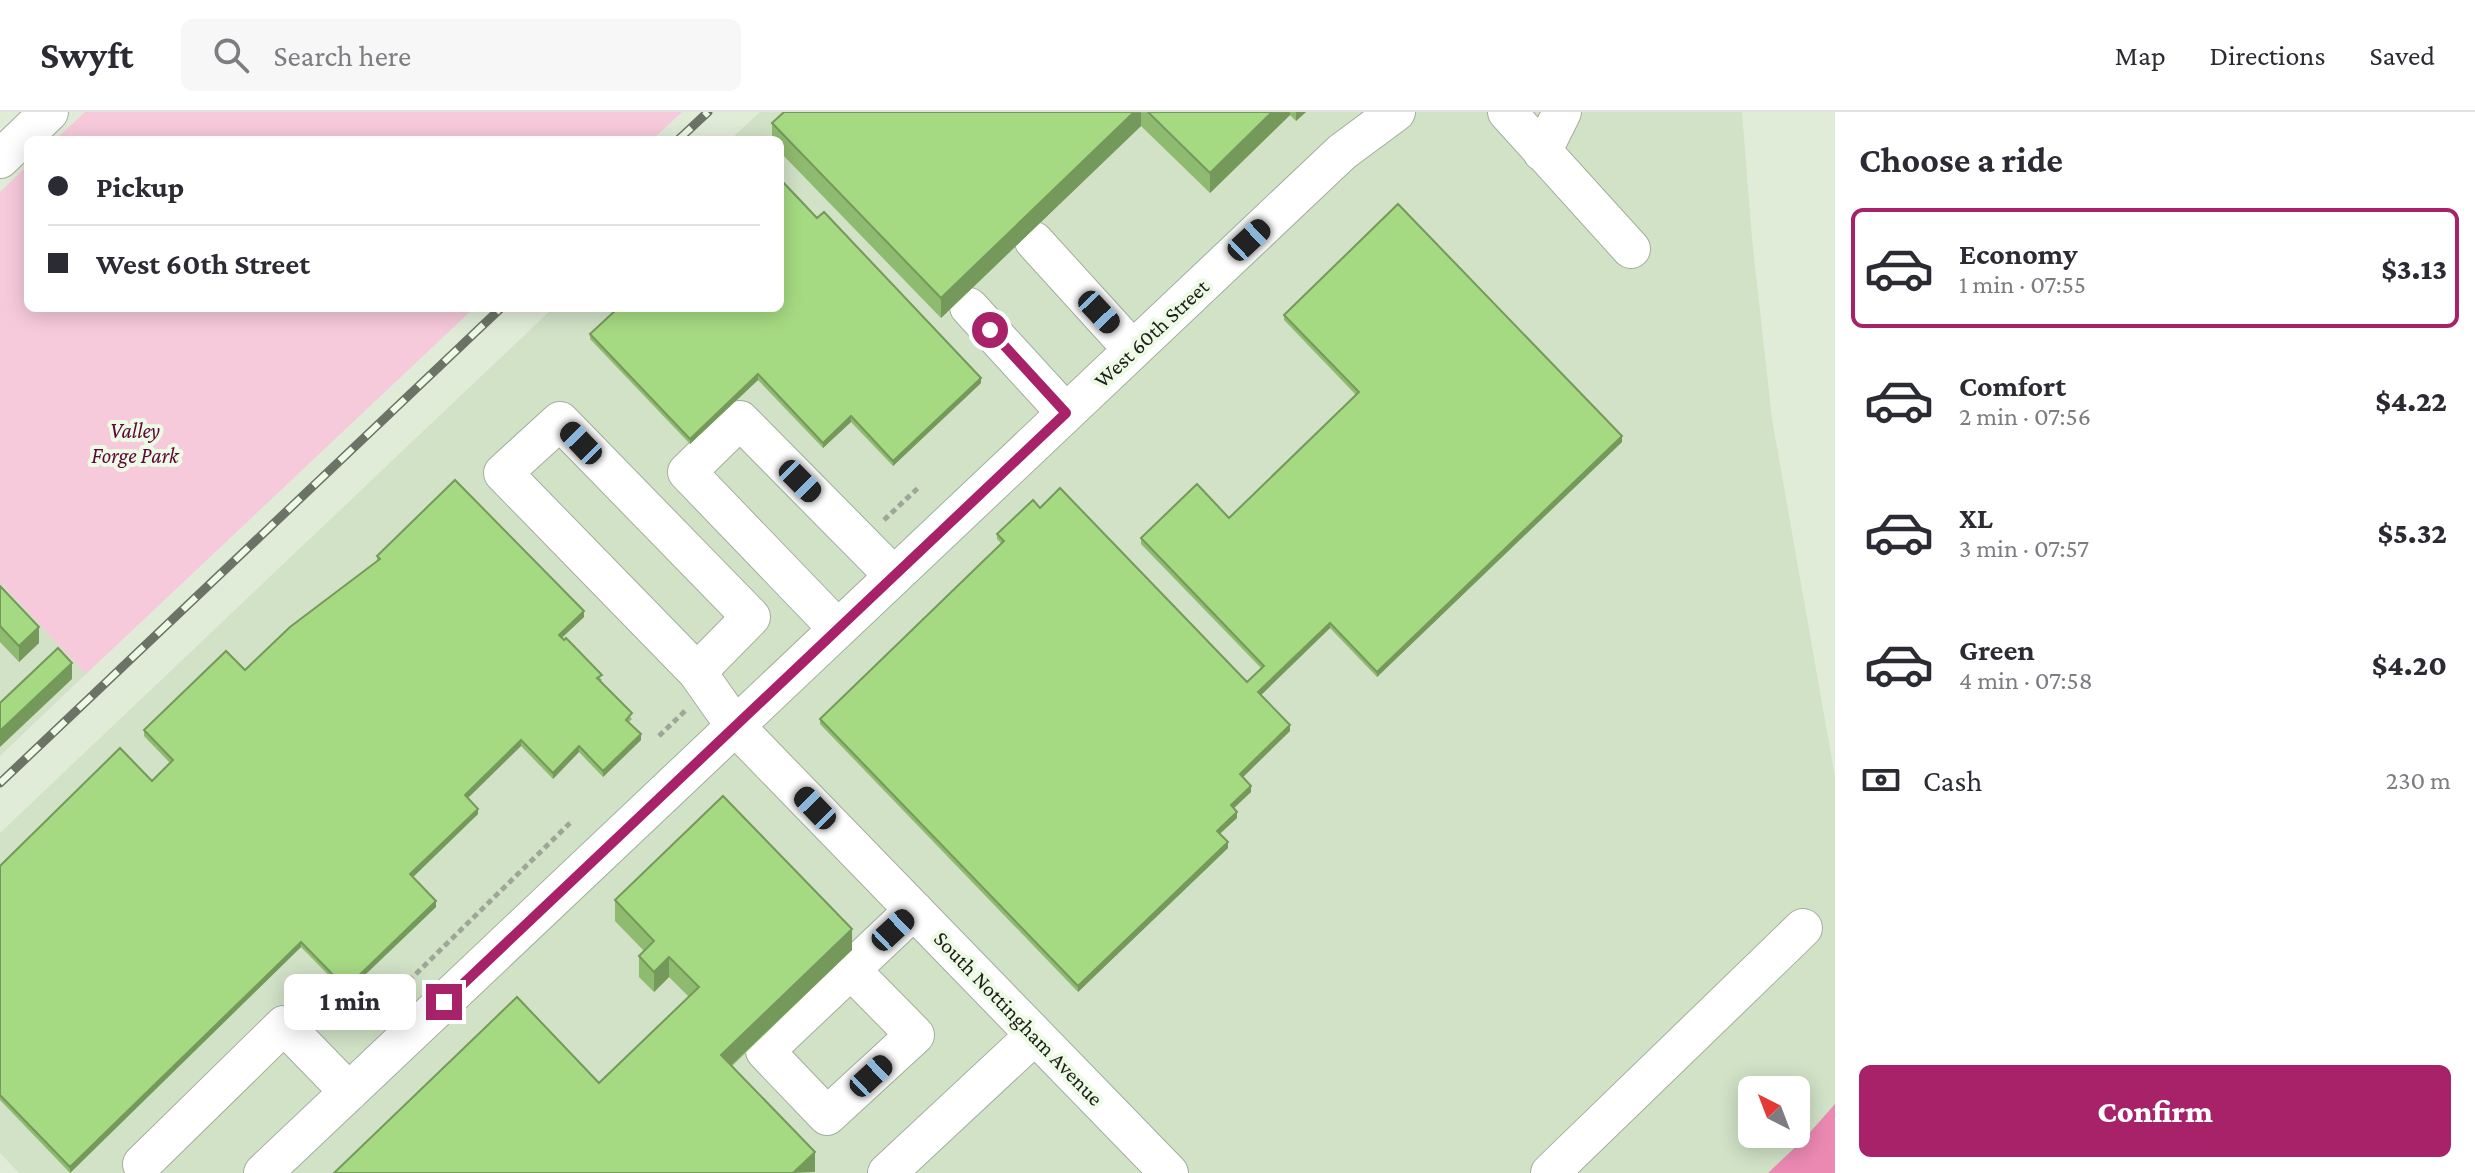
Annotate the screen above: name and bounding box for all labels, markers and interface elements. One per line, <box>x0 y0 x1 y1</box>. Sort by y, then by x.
search box <box>181 19 741 91</box>
icon: search <box>209 33 253 77</box>
text: Swyft <box>40 34 133 76</box>
text: Search here <box>273 39 411 72</box>
text: Map <box>2115 40 2166 71</box>
text: Directions <box>2210 40 2325 71</box>
text: Saved <box>2369 40 2435 71</box>
text: Choose a ride <box>1859 140 2063 180</box>
text: Pickup <box>96 170 184 203</box>
car <box>1223 215 1275 265</box>
icon: car <box>1863 232 1935 304</box>
text: Economy <box>1959 237 2078 270</box>
text: West 60th Street <box>96 247 310 280</box>
text: $3.13 <box>2381 252 2447 285</box>
text: 1 min · 07:55 <box>1959 270 2086 299</box>
street label: West 60th Street <box>1089 273 1214 393</box>
car <box>1074 286 1124 338</box>
route start <box>972 312 1008 348</box>
icon: car <box>1863 364 1935 436</box>
text: Comfort <box>1959 369 2066 402</box>
text: $4.22 <box>2375 384 2447 417</box>
text: 2 min · 07:56 <box>1959 402 2091 431</box>
car <box>556 417 606 469</box>
park label: Valley Forge Park <box>91 418 180 468</box>
car <box>775 456 825 506</box>
icon: car <box>1863 496 1935 568</box>
text: XL <box>1959 501 1993 534</box>
text: $5.32 <box>2378 516 2447 549</box>
text: 3 min · 07:57 <box>1959 534 2089 563</box>
icon: car <box>1863 628 1935 700</box>
text: Green <box>1959 633 2035 666</box>
text: $4.20 <box>2372 648 2447 681</box>
text: 4 min · 07:58 <box>1959 666 2093 695</box>
icon: cash <box>1859 758 1903 802</box>
text: Cash <box>1923 764 1982 797</box>
text: 230 m <box>2386 766 2451 795</box>
car <box>790 782 840 834</box>
car <box>867 905 919 955</box>
street label: South Nottingham Avenue <box>929 926 1108 1111</box>
callout: 1 min <box>284 974 416 1030</box>
route end <box>426 984 462 1020</box>
text: 1 min <box>320 987 380 1016</box>
car <box>845 1051 897 1101</box>
button: Confirm <box>1859 1065 2451 1157</box>
north arrow <box>1738 1076 1810 1148</box>
map controls <box>1738 1076 1810 1148</box>

